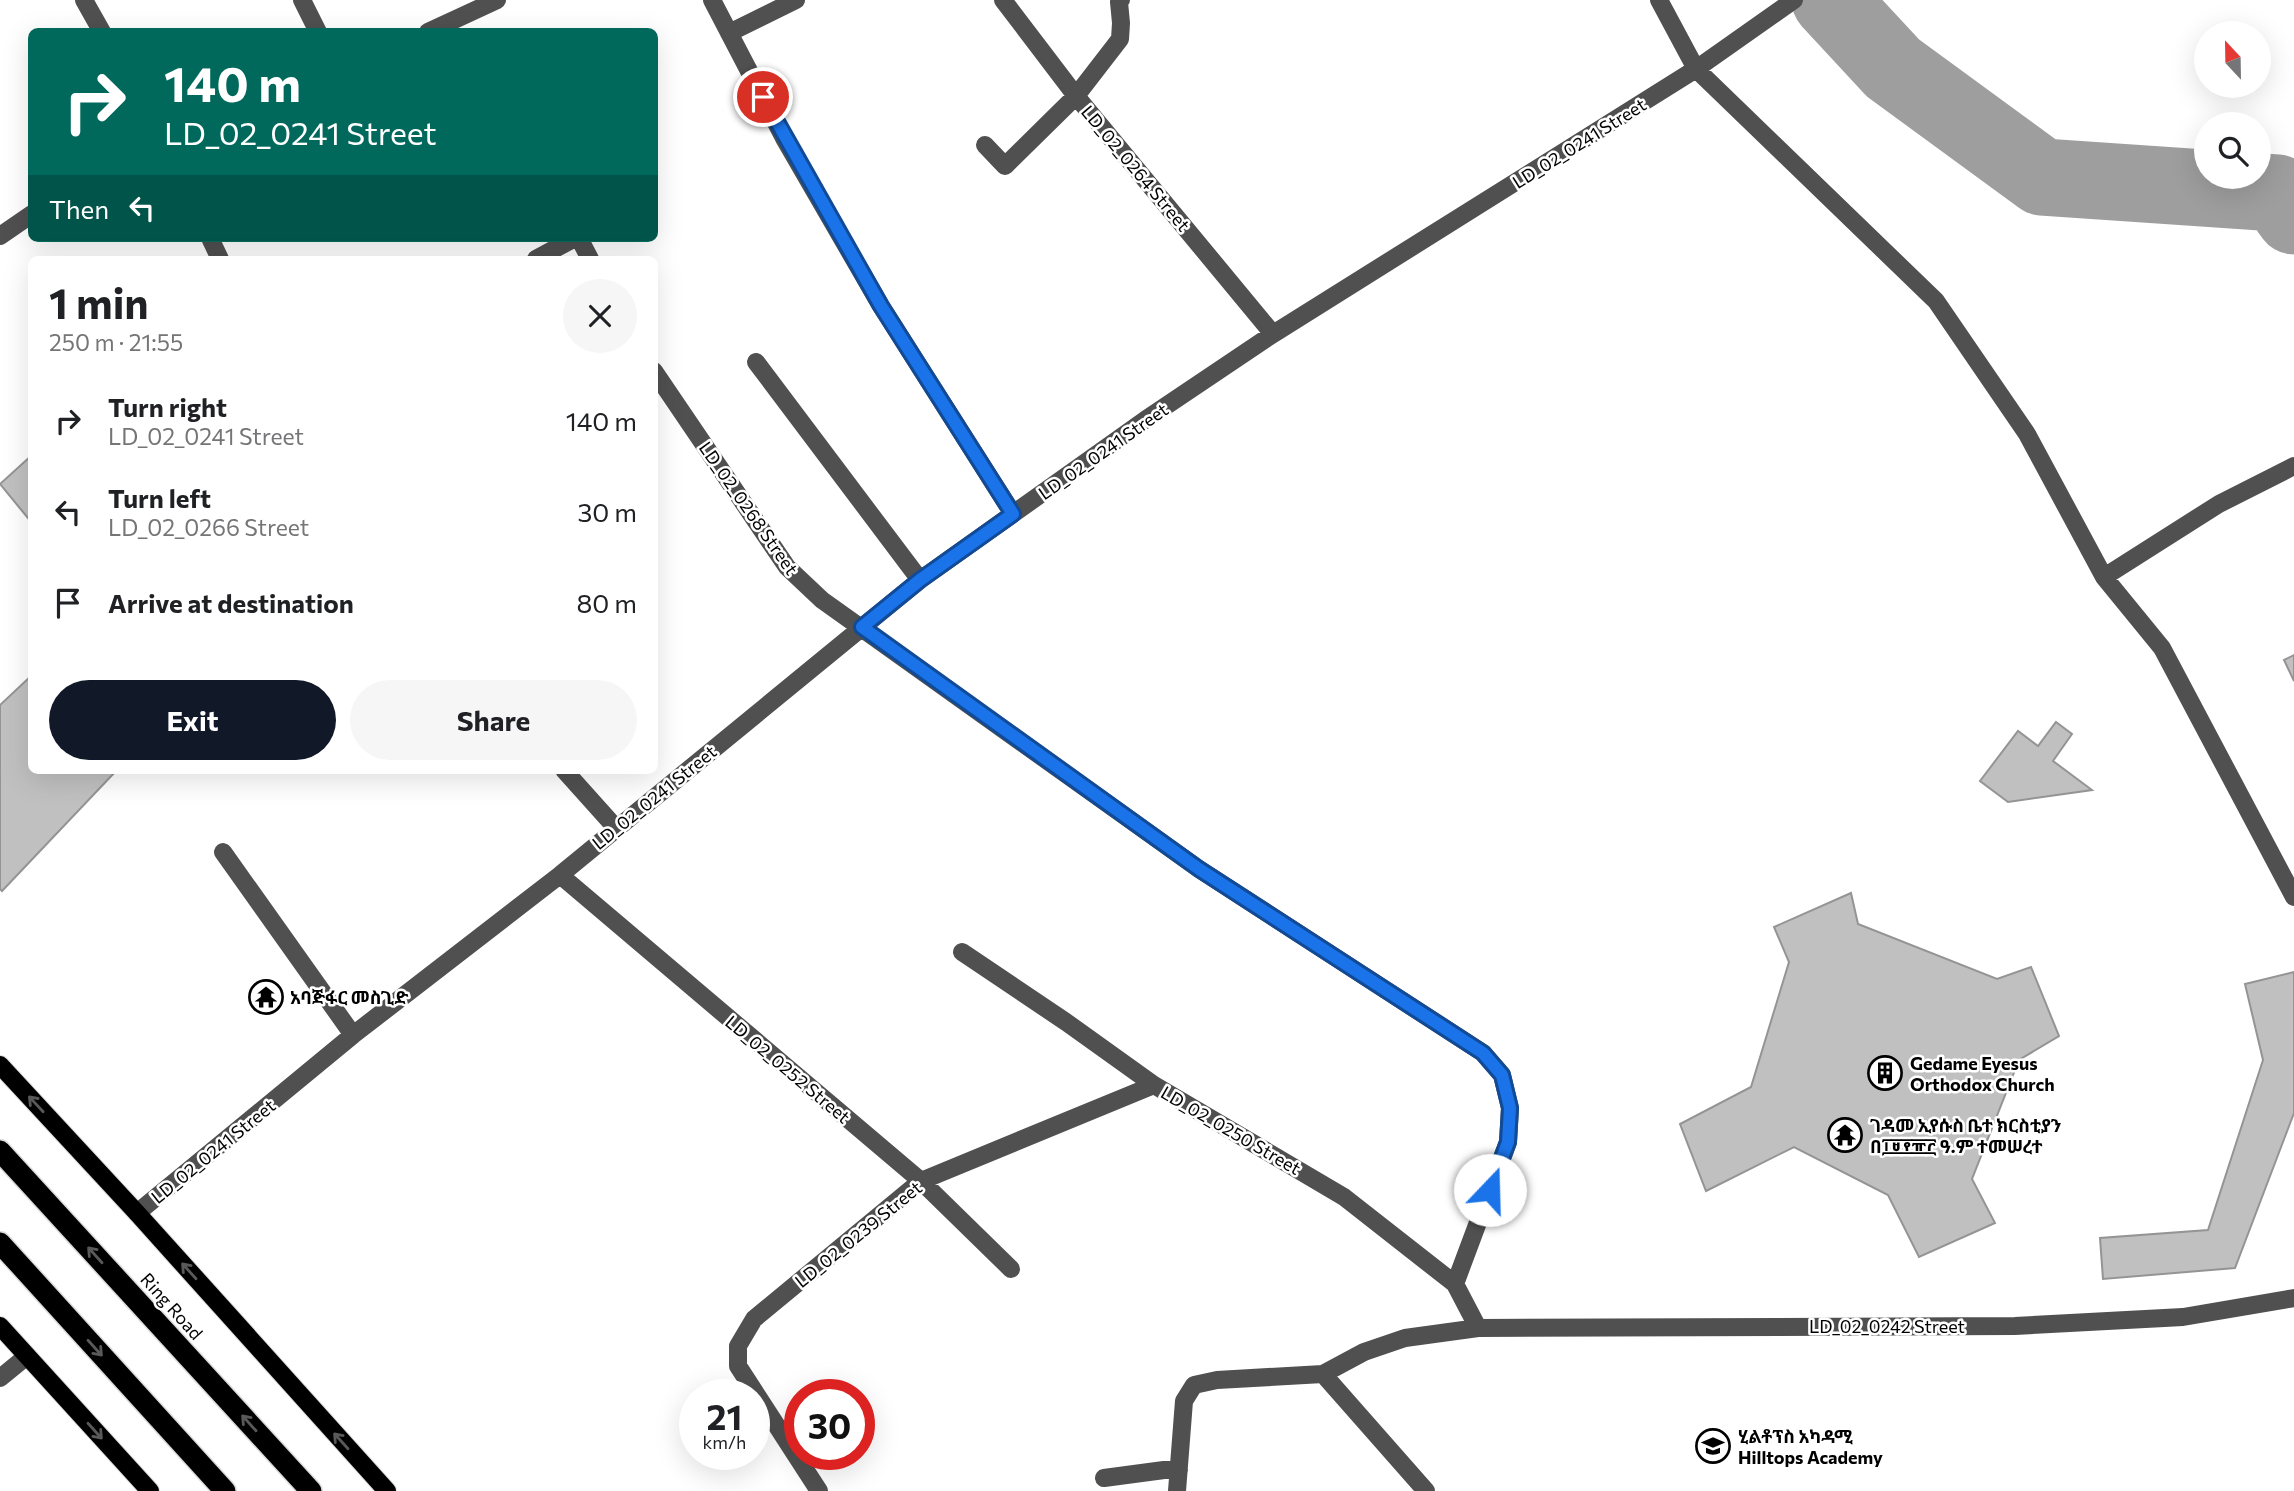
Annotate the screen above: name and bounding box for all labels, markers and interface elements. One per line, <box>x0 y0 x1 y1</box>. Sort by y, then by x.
north arrow <box>2194 21 2272 98</box>
map controls <box>2194 21 2271 189</box>
text: 140 m <box>164 52 301 112</box>
icon: right <box>49 56 140 147</box>
pin <box>733 67 793 127</box>
icon: arrive <box>744 78 782 116</box>
street label: LD_02_0241 Street <box>1508 93 1650 193</box>
street label: LD_02_0264 Street <box>1077 101 1195 235</box>
text: LD_02_0241 Street <box>164 112 437 152</box>
button: search <box>2194 112 2271 189</box>
icon: left <box>123 189 161 227</box>
text: Then <box>49 193 109 224</box>
text: 1 min <box>49 276 149 328</box>
button: close <box>563 279 637 353</box>
text: 250 m · 21:55 <box>49 328 183 356</box>
text: Turn right <box>108 391 227 422</box>
street label: LD_02_0241 Street <box>1034 398 1172 504</box>
icon: right <box>49 402 87 440</box>
text: 140 m <box>566 405 637 436</box>
text: LD_02_0241 Street <box>108 422 304 450</box>
street label: LD_02_0268 Street <box>695 437 803 579</box>
text: Turn left <box>108 482 211 513</box>
icon: left <box>49 493 87 531</box>
text: 30 m <box>578 496 637 527</box>
text: LD_02_0266 Street <box>108 513 309 541</box>
icon: arrive <box>49 584 87 622</box>
text: Arrive at destination <box>108 587 354 618</box>
text: 80 m <box>577 587 637 618</box>
button: Exit <box>49 680 336 760</box>
button: Share <box>350 680 637 760</box>
street label: LD_02_0241 Street <box>587 740 721 854</box>
temple icon: አባጅፋር መስጊድ <box>247 978 285 1016</box>
place label: አባጅፋር መስጊድ <box>290 986 408 1008</box>
street label: LD_02_0252 Street <box>721 1010 855 1128</box>
place label: Gedame Eyesus Orthodox Church <box>1910 1052 2055 1095</box>
building icon: Gedame Eyesus Orthodox Church <box>1866 1054 1904 1092</box>
street label: LD_02_0250 Street <box>1157 1081 1305 1179</box>
street label: LD_02_0241 Street <box>146 1094 280 1208</box>
one-way arrow <box>27 1096 44 1113</box>
place label: ገዳመ ኢየሱስ ቤተ ክርስቲያን በ፲፱፻፹፫ ዓ.ም ተመሠረተ <box>1870 1114 2062 1157</box>
temple icon: ገዳመ ኢየሱስ ቤተ ክርስቲያን በ፲፱፻፹፫ ዓ.ም ተመሠረተ <box>1826 1116 1864 1154</box>
position arrow <box>1453 1153 1527 1227</box>
street label: LD_02_0239 Street <box>790 1176 926 1292</box>
one-way arrow <box>87 1246 103 1264</box>
one-way arrow <box>181 1262 197 1280</box>
street label: Ring Road <box>136 1268 208 1344</box>
street label: LD_02_0242 Street <box>1809 1315 1965 1337</box>
one-way arrow <box>87 1339 104 1356</box>
speed limit sign: 30 <box>784 1379 875 1470</box>
text: 21 <box>707 1394 742 1437</box>
one-way arrow <box>240 1415 257 1432</box>
one-way arrow <box>87 1422 103 1440</box>
place label: ሂልቶፕስ አካዳሚ Hilltops Academy <box>1738 1425 1883 1468</box>
school or university icon: ሂልቶፕስ አካዳሚ Hilltops Academy <box>1694 1427 1732 1465</box>
text: km/h <box>703 1431 746 1453</box>
one-way arrow <box>333 1432 349 1450</box>

